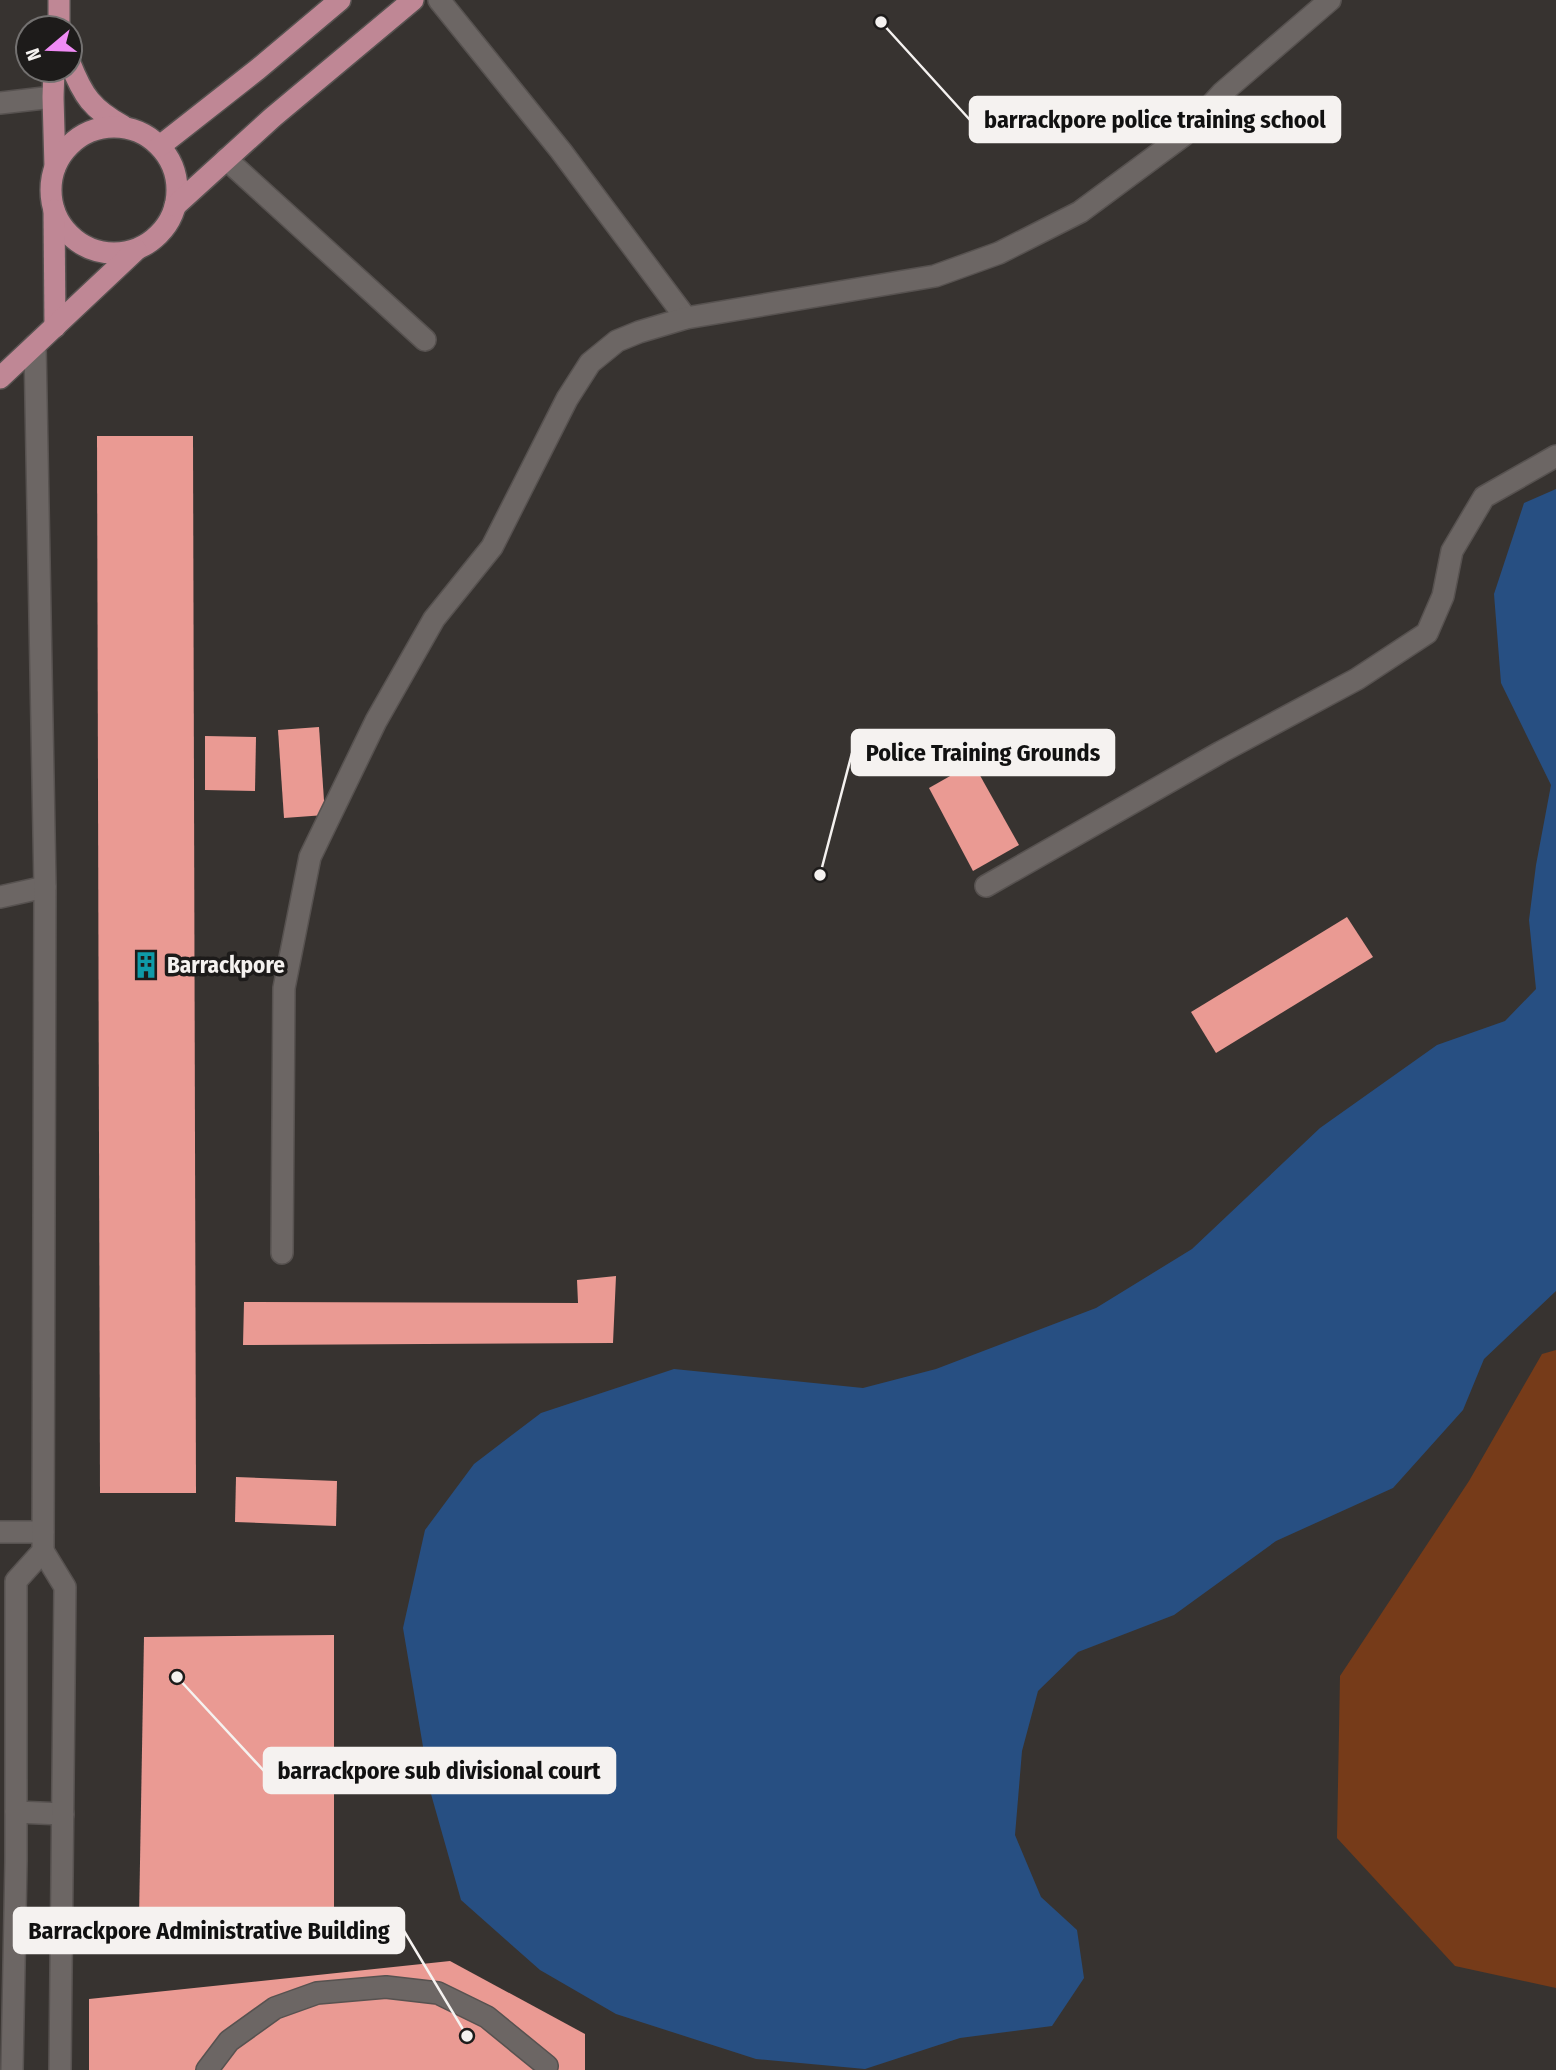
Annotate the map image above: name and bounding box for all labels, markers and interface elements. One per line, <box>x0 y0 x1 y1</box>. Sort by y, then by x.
north arrow <box>14 14 84 84</box>
text: N <box>21 45 46 64</box>
callout: barrackpore police training school <box>970 97 1340 142</box>
text: barrackpore police training school <box>984 106 1326 134</box>
callout: Police Training Grounds <box>852 730 1114 775</box>
text: Police Training Grounds <box>866 739 1101 767</box>
building icon: Barrackpore <box>131 950 161 980</box>
place label: Barrackpore <box>167 951 285 979</box>
callout: barrackpore sub divisional court <box>264 1748 615 1793</box>
text: barrackpore sub divisional court <box>278 1757 601 1785</box>
callout: Barrackpore Administrative Building <box>14 1908 404 1953</box>
text: Barrackpore Administrative Building <box>28 1917 390 1945</box>

